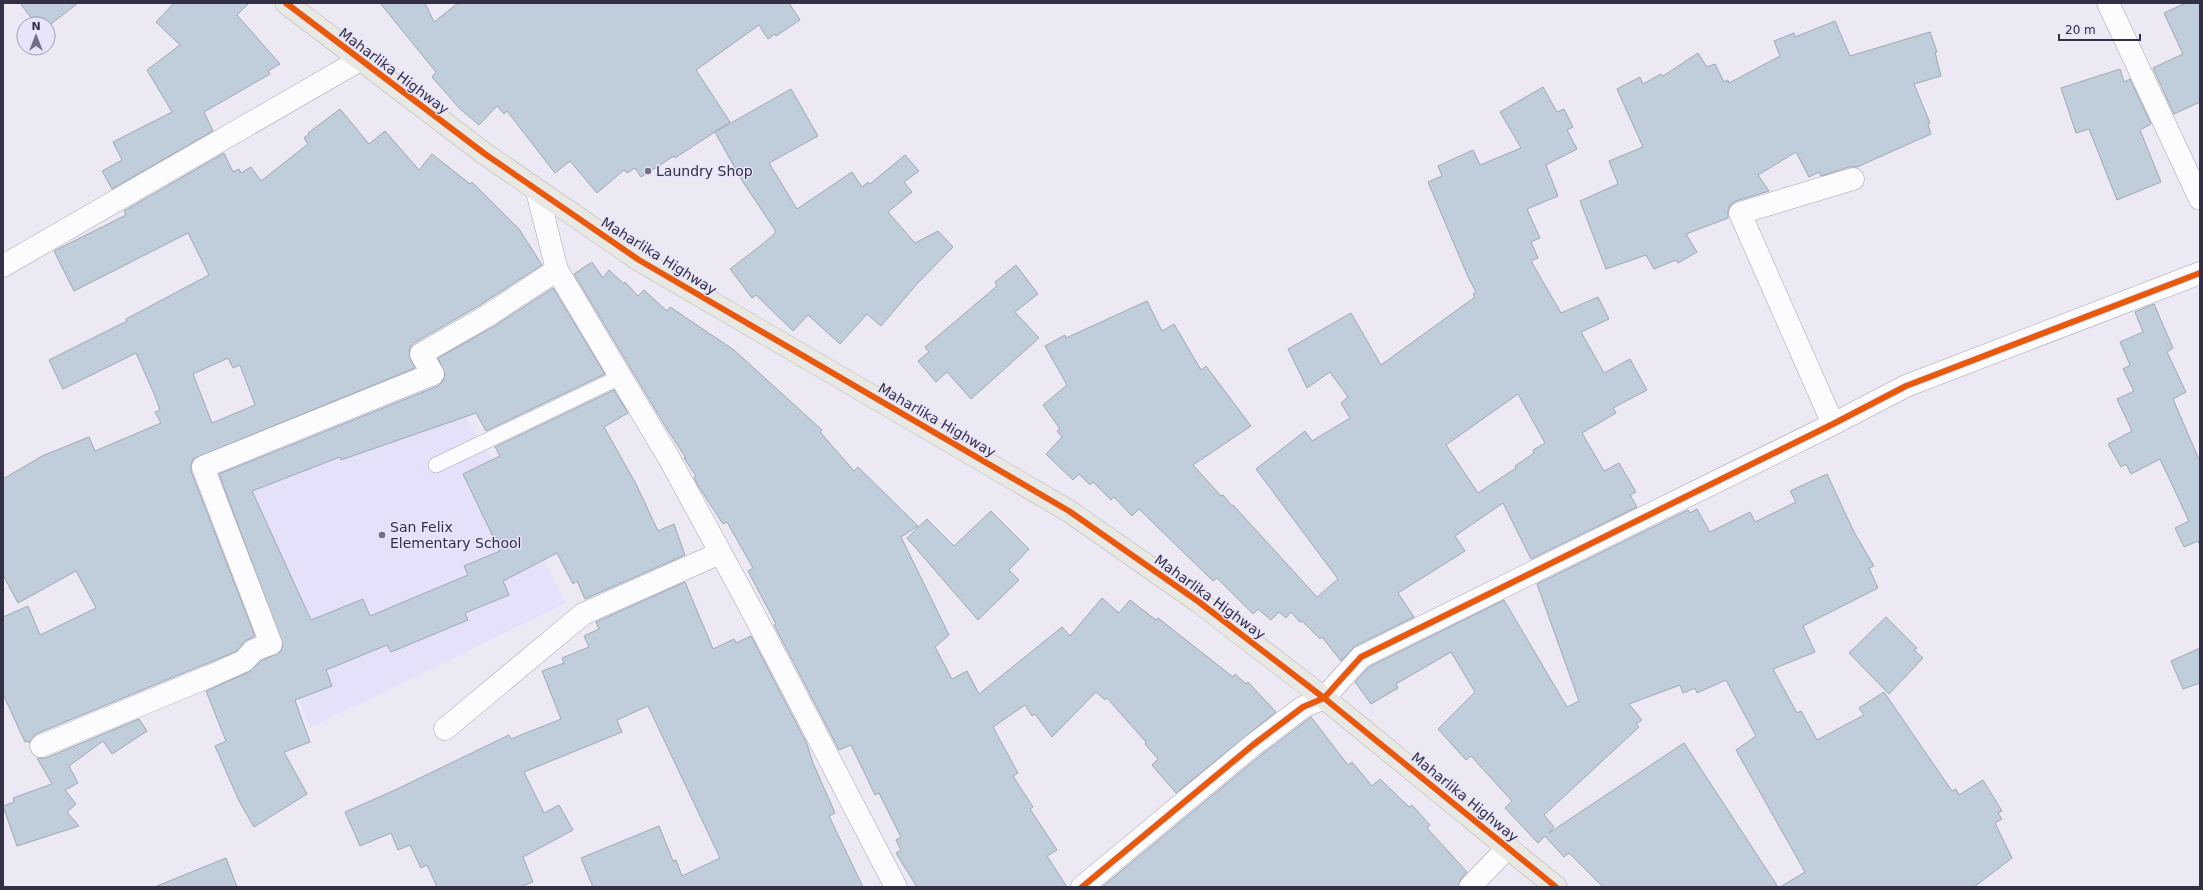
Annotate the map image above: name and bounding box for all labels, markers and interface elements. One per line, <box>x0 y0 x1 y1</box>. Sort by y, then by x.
north arrow <box>16 16 56 56</box>
scale bar <box>2059 16 2140 42</box>
text: N <box>31 20 41 33</box>
text: 20 m <box>2065 23 2096 37</box>
street label: Maharlika Highway <box>336 25 452 117</box>
place label: Laundry Shop <box>656 163 753 179</box>
marker: Laundry Shop <box>643 166 653 176</box>
street label: Maharlika Highway <box>598 214 720 298</box>
street label: Maharlika Highway <box>875 380 999 460</box>
place label: San Felix Elementary School <box>390 519 522 551</box>
marker: San Felix Elementary School <box>377 530 387 540</box>
street label: Maharlika Highway <box>1151 551 1269 643</box>
street label: Maharlika Highway <box>1408 749 1522 845</box>

